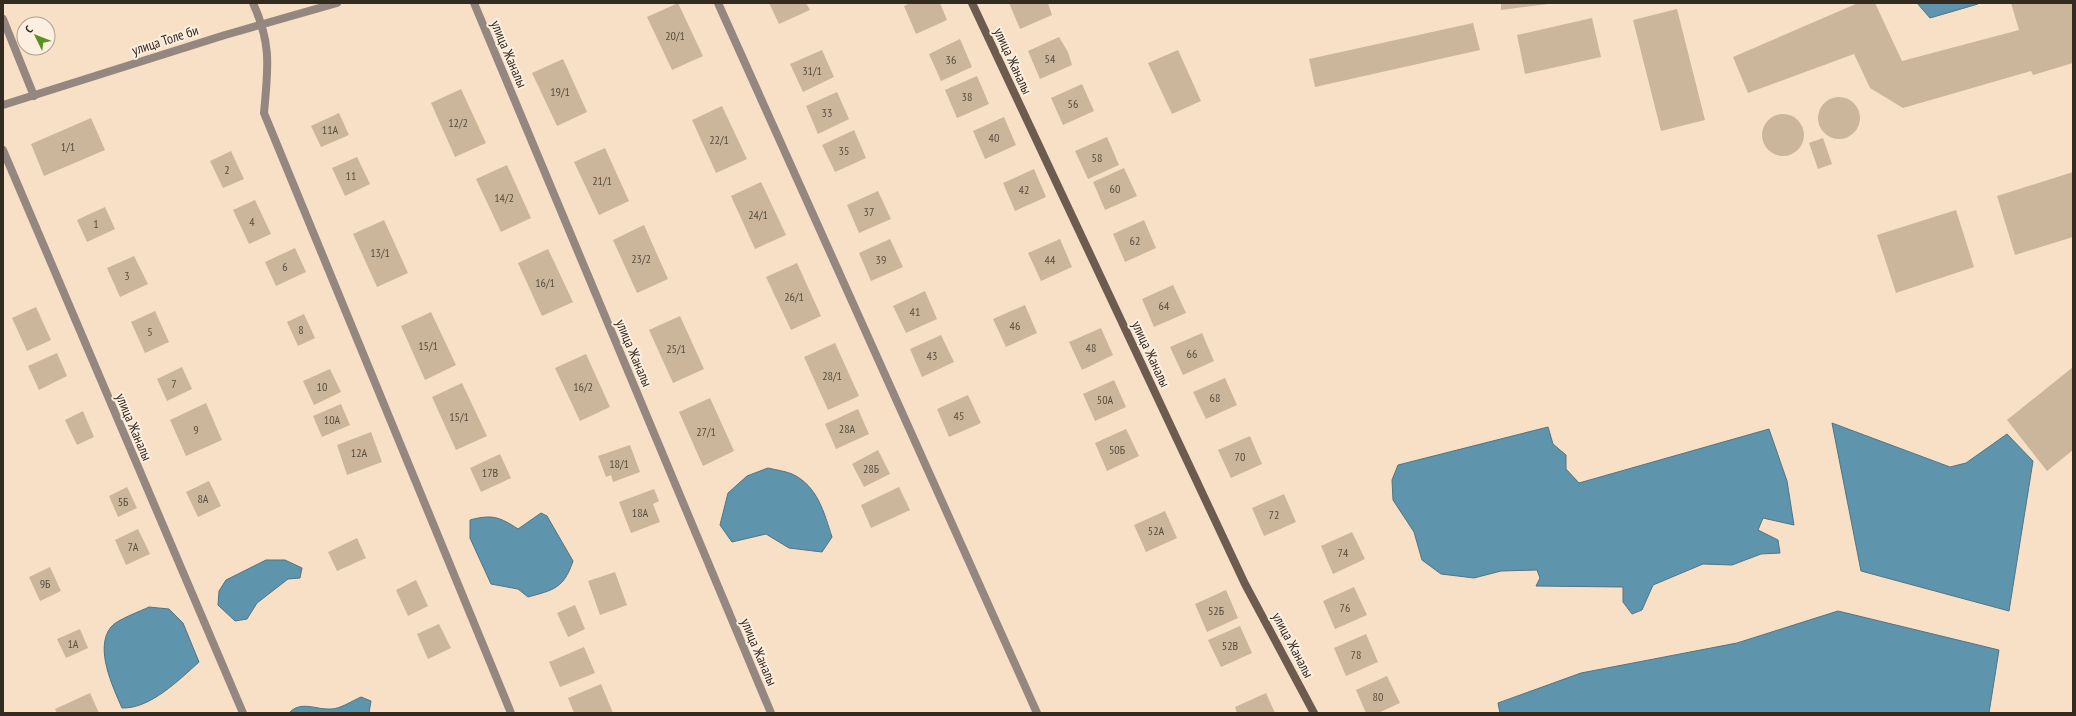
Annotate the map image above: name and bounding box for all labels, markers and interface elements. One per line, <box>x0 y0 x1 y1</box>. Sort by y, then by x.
north arrow <box>16 16 56 56</box>
street label: улица Жаналы <box>487 18 531 90</box>
street label: улица Толе би <box>129 21 201 59</box>
text: С <box>22 23 36 36</box>
street label: улица Жаналы <box>990 25 1036 97</box>
house number: 20/1 <box>665 28 685 43</box>
house number: 54 <box>1045 51 1056 66</box>
house number: 36 <box>946 52 956 67</box>
house number: 31/1 <box>802 63 822 78</box>
house number: 19/1 <box>550 84 570 99</box>
house number: 38 <box>962 89 972 104</box>
house number: 56 <box>1068 96 1078 111</box>
house number: 33 <box>822 105 832 120</box>
house number: 12/2 <box>448 115 468 130</box>
house number: 11А <box>322 122 339 137</box>
house number: 40 <box>989 130 999 145</box>
house number: 22/1 <box>709 132 729 147</box>
house number: 1/1 <box>61 139 75 154</box>
house number: 35 <box>839 143 849 158</box>
house number: 58 <box>1092 150 1102 165</box>
house number: 2 <box>224 162 230 177</box>
house number: 11 <box>346 168 356 183</box>
house number: 21/1 <box>592 173 612 188</box>
house number: 60 <box>1110 181 1120 196</box>
house number: 42 <box>1019 182 1029 197</box>
house number: 14/2 <box>494 190 514 205</box>
house number: 37 <box>864 204 874 219</box>
house number: 24/1 <box>748 207 768 222</box>
house number: 4 <box>249 214 255 229</box>
house number: 1 <box>93 216 99 231</box>
house number: 62 <box>1130 233 1140 248</box>
house number: 13/1 <box>370 245 390 260</box>
house number: 23/2 <box>631 251 651 266</box>
house number: 39 <box>876 252 886 267</box>
house number: 44 <box>1045 252 1056 267</box>
house number: 6 <box>282 259 288 274</box>
house number: 3 <box>124 268 130 283</box>
house number: 16/1 <box>535 275 555 290</box>
house number: 26/1 <box>784 289 804 304</box>
house number: 64 <box>1159 298 1170 313</box>
house number: 41 <box>910 304 920 319</box>
street label: улица Жаналы <box>612 317 656 389</box>
house number: 46 <box>1010 318 1020 333</box>
street label: улица Жаналы <box>1128 318 1174 390</box>
house number: 8 <box>298 322 304 337</box>
house number: 5 <box>147 324 153 339</box>
house number: 15/1 <box>418 338 438 353</box>
house number: 48 <box>1086 340 1096 355</box>
house number: 25/1 <box>666 341 686 356</box>
house number: 66 <box>1187 346 1197 361</box>
house number: 43 <box>927 348 937 363</box>
house number: 28/1 <box>822 368 842 383</box>
house number: 7 <box>171 376 177 391</box>
house number: 10 <box>317 379 327 394</box>
house number: 16/2 <box>573 379 593 394</box>
house number: 68 <box>1210 390 1220 405</box>
street label: улица Жаналы <box>112 391 156 463</box>
house number: 50А <box>1097 392 1114 407</box>
house number: 45 <box>954 408 964 423</box>
house number: 15/1 <box>449 409 469 424</box>
house number: 10А <box>324 412 341 427</box>
house number: 28А <box>839 421 856 436</box>
house number: 9 <box>193 422 199 437</box>
house number: 27/1 <box>696 424 716 439</box>
house number: 50Б <box>1109 442 1125 457</box>
house number: 12А <box>351 445 368 460</box>
house number: 70 <box>1235 449 1245 464</box>
house number: 18/1 <box>609 456 629 471</box>
house number: 28Б <box>863 461 879 476</box>
house number: 17В <box>482 465 499 480</box>
house number: 8А <box>197 491 209 506</box>
house number: 5Б <box>118 494 128 509</box>
house number: 18А <box>632 505 649 520</box>
house number: 72 <box>1269 507 1279 522</box>
house number: 52А <box>1148 523 1165 538</box>
house number: 7А <box>127 539 139 554</box>
house number: 74 <box>1338 545 1349 560</box>
house number: 9Б <box>40 576 50 591</box>
house number: 76 <box>1340 600 1350 615</box>
house number: 52Б <box>1208 603 1224 618</box>
street label: улица Жаналы <box>1268 609 1318 681</box>
street label: улица Жаналы <box>737 616 781 688</box>
house number: 1А <box>67 636 79 651</box>
house number: 52В <box>1222 638 1239 653</box>
house number: 78 <box>1351 647 1361 662</box>
house number: 80 <box>1373 689 1383 704</box>

